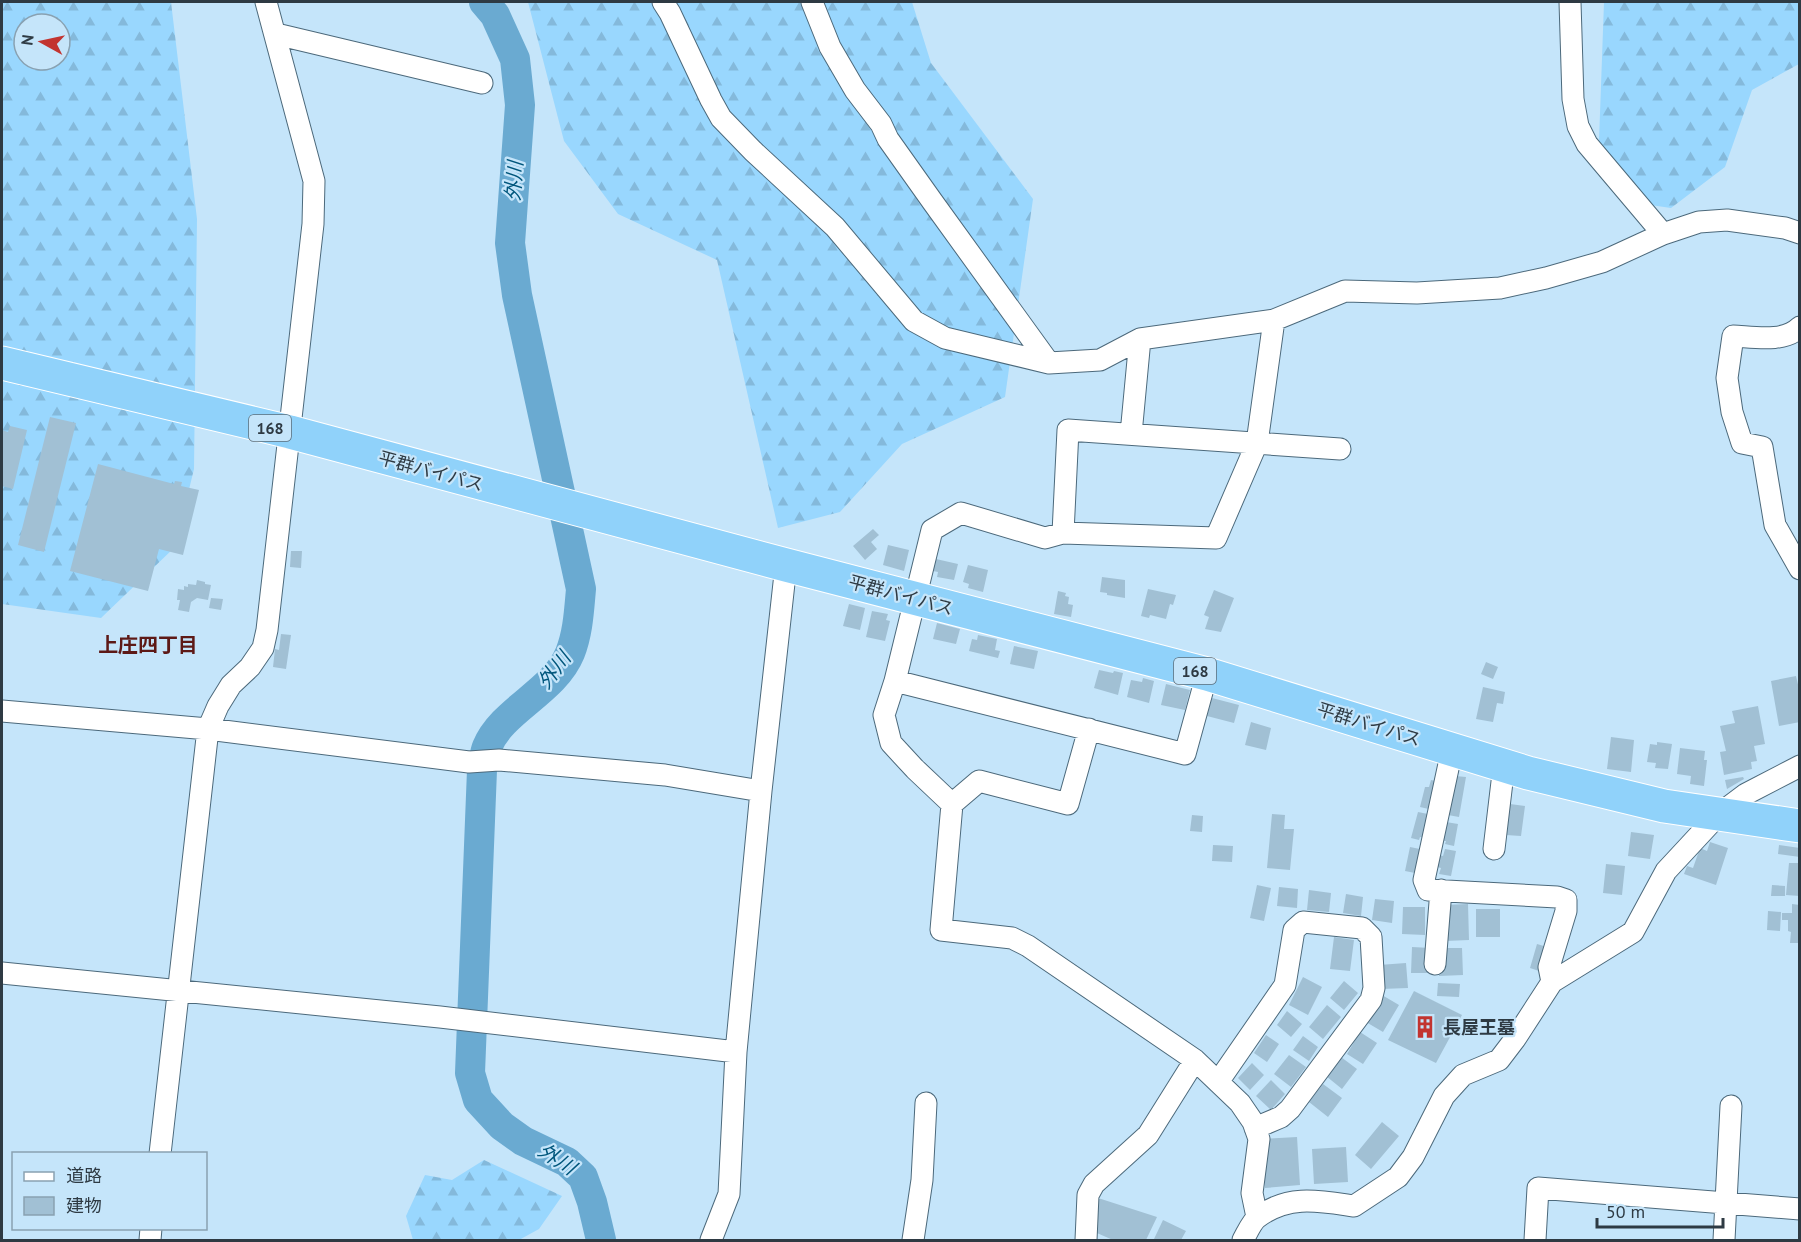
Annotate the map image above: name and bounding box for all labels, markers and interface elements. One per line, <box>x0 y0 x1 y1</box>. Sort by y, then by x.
north arrow <box>12 12 72 72</box>
text: N <box>17 33 38 47</box>
water label: 外川 <box>500 158 529 202</box>
road number: 168 <box>249 415 291 441</box>
street label: 平群バイパス <box>376 446 486 496</box>
street label: 平群バイパス <box>846 570 956 620</box>
district label: 上庄四丁目 <box>98 632 198 658</box>
water label: 外川 <box>532 645 578 694</box>
road number: 168 <box>1174 658 1216 684</box>
street label: 平群バイパス <box>1314 697 1424 751</box>
building icon: 長屋王墓 <box>1412 1014 1438 1040</box>
place label: 長屋王墓 <box>1443 1016 1515 1039</box>
water label: 外川 <box>533 1137 583 1182</box>
legend <box>12 1152 207 1230</box>
text: 道路 <box>66 1164 102 1187</box>
scale bar <box>1597 1191 1723 1229</box>
text: 建物 <box>66 1194 102 1217</box>
text: 50 m <box>1606 1200 1645 1223</box>

